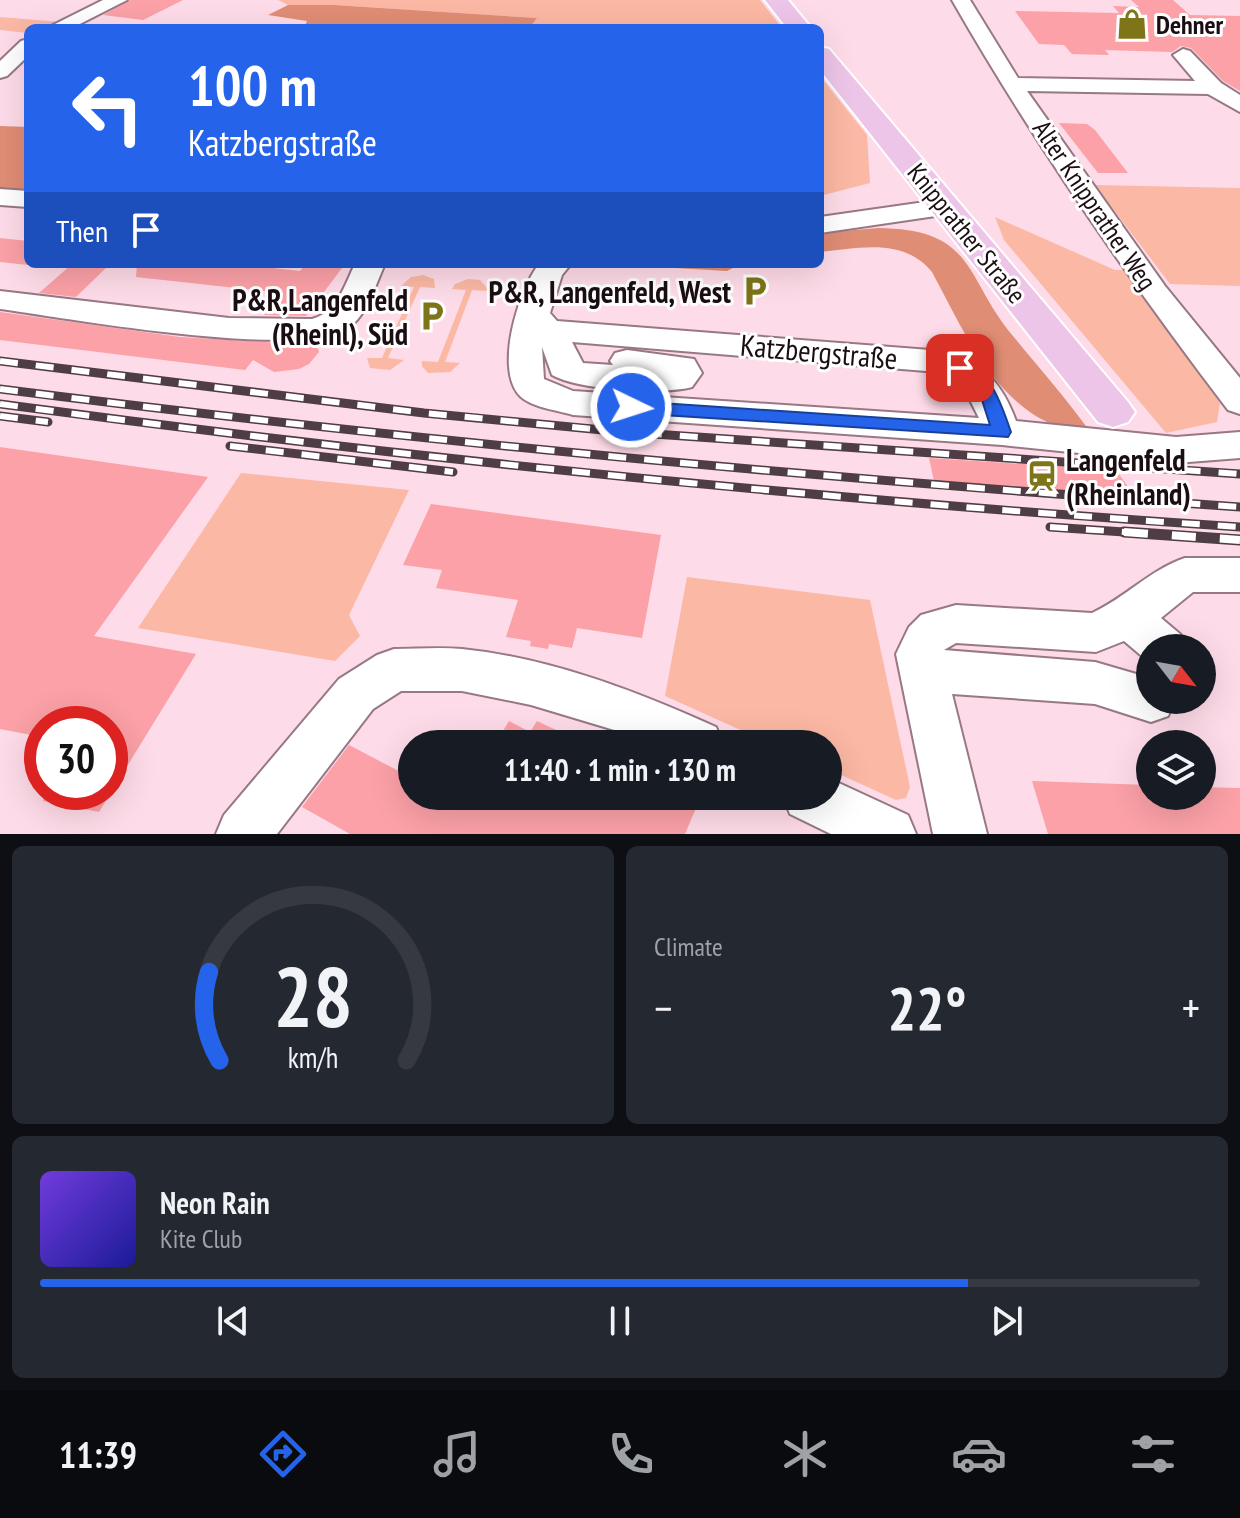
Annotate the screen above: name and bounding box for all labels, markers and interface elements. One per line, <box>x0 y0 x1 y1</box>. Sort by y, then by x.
shop icon: Dehner <box>1115 7 1149 41</box>
place label: Dehner <box>1156 8 1224 41</box>
text: 100 m <box>188 49 317 121</box>
icon: left <box>56 56 160 160</box>
street label: Alter Knipprather Weg <box>1026 114 1164 296</box>
text: Katzbergstraße <box>188 119 377 166</box>
street label: Knipprather Straße <box>900 156 1034 310</box>
icon: arrive <box>124 208 168 252</box>
text: Then <box>56 211 108 250</box>
place label: P&R, Langenfeld, West <box>489 272 731 311</box>
parking icon: P&R, Langenfeld, West <box>738 274 772 308</box>
place label: P&R,Langenfeld (Rheinl), Süd <box>232 280 408 353</box>
parking icon: P&R,Langenfeld (Rheinl), Süd <box>415 299 449 333</box>
street label: Katzbergstraße <box>739 325 899 377</box>
pin <box>926 334 994 402</box>
icon: arrive <box>938 346 982 390</box>
position arrow <box>589 365 673 449</box>
place label: Langenfeld (Rheinland) <box>1066 440 1191 513</box>
station icon: Langenfeld (Rheinland) <box>1025 459 1059 493</box>
north arrow <box>1136 634 1216 714</box>
map controls <box>1136 634 1216 810</box>
speed limit sign: 30 <box>24 706 128 810</box>
button: layers <box>1136 730 1216 810</box>
text: 11:40 · 1 min · 130 m <box>504 750 736 789</box>
text: Climate <box>654 930 723 963</box>
text: 28 <box>273 942 353 1050</box>
text: 22° <box>887 969 967 1047</box>
text: − <box>654 979 672 1036</box>
text: + <box>1182 979 1200 1036</box>
text: km/h <box>288 1039 338 1076</box>
text: Neon Rain <box>160 1183 270 1222</box>
text: Kite Club <box>160 1222 242 1255</box>
icon: previous <box>211 1299 255 1343</box>
icon: pause <box>598 1299 642 1343</box>
icon: next <box>985 1299 1029 1343</box>
icon: directions <box>255 1426 311 1482</box>
icon: music <box>429 1426 485 1482</box>
icon: phone <box>603 1426 659 1482</box>
icon: climate <box>777 1426 833 1482</box>
icon: car <box>951 1426 1007 1482</box>
icon: filters <box>1125 1426 1181 1482</box>
text: 11:39 <box>59 1431 137 1478</box>

